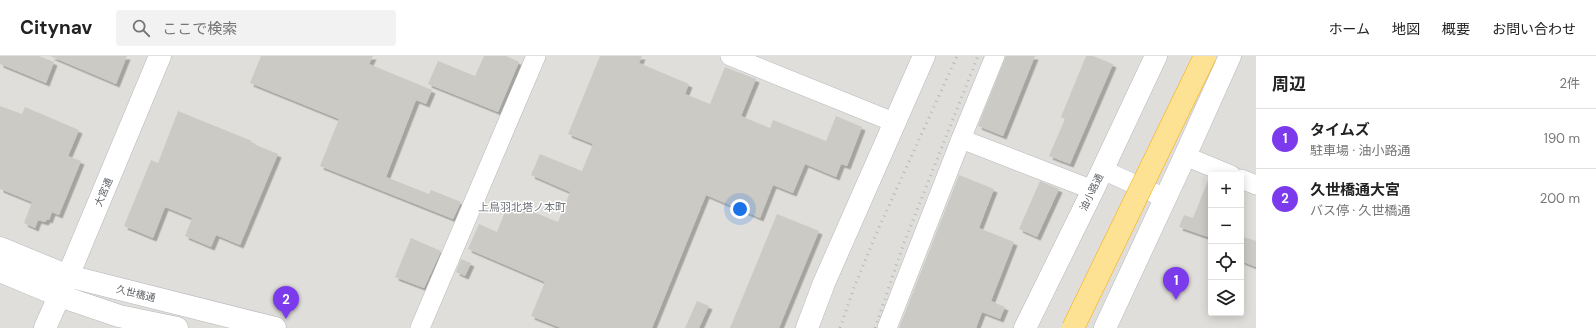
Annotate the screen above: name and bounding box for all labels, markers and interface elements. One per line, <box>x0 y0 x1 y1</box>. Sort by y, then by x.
search box <box>116 10 396 46</box>
text: Citynav <box>20 15 92 40</box>
icon: search <box>130 17 152 39</box>
text: ここで検索 <box>162 19 237 39</box>
text: ホーム <box>1328 20 1370 38</box>
text: 地図 <box>1392 20 1420 38</box>
text: 概要 <box>1442 20 1470 38</box>
text: お問い合わせ <box>1492 20 1576 38</box>
text: 周辺 <box>1272 73 1306 95</box>
text: 2件 <box>1560 75 1580 92</box>
text: タイムズ <box>1310 120 1370 140</box>
text: 1 <box>1283 130 1287 147</box>
text: 190 m <box>1544 130 1580 147</box>
text: 駐車場 · 油小路通 <box>1310 142 1411 159</box>
street label: 油小路通 <box>1077 171 1106 213</box>
map controls <box>1208 172 1244 316</box>
button: + <box>1208 172 1244 208</box>
street label: 大宮通 <box>92 176 115 209</box>
text: 久世橋通大宮 <box>1310 180 1400 200</box>
text: 2 <box>1281 190 1289 207</box>
text: 200 m <box>1540 190 1580 207</box>
your location <box>730 199 750 219</box>
district label: 上鳥羽北塔ノ本町 <box>478 200 566 214</box>
text: バス停 · 久世橋通 <box>1310 202 1411 219</box>
button: − <box>1208 208 1244 244</box>
button: locate <box>1208 244 1244 280</box>
pin: 1 <box>1163 267 1189 300</box>
button: layers <box>1208 280 1244 316</box>
street label: 久世橋通 <box>115 282 157 305</box>
pin: 2 <box>273 286 299 319</box>

